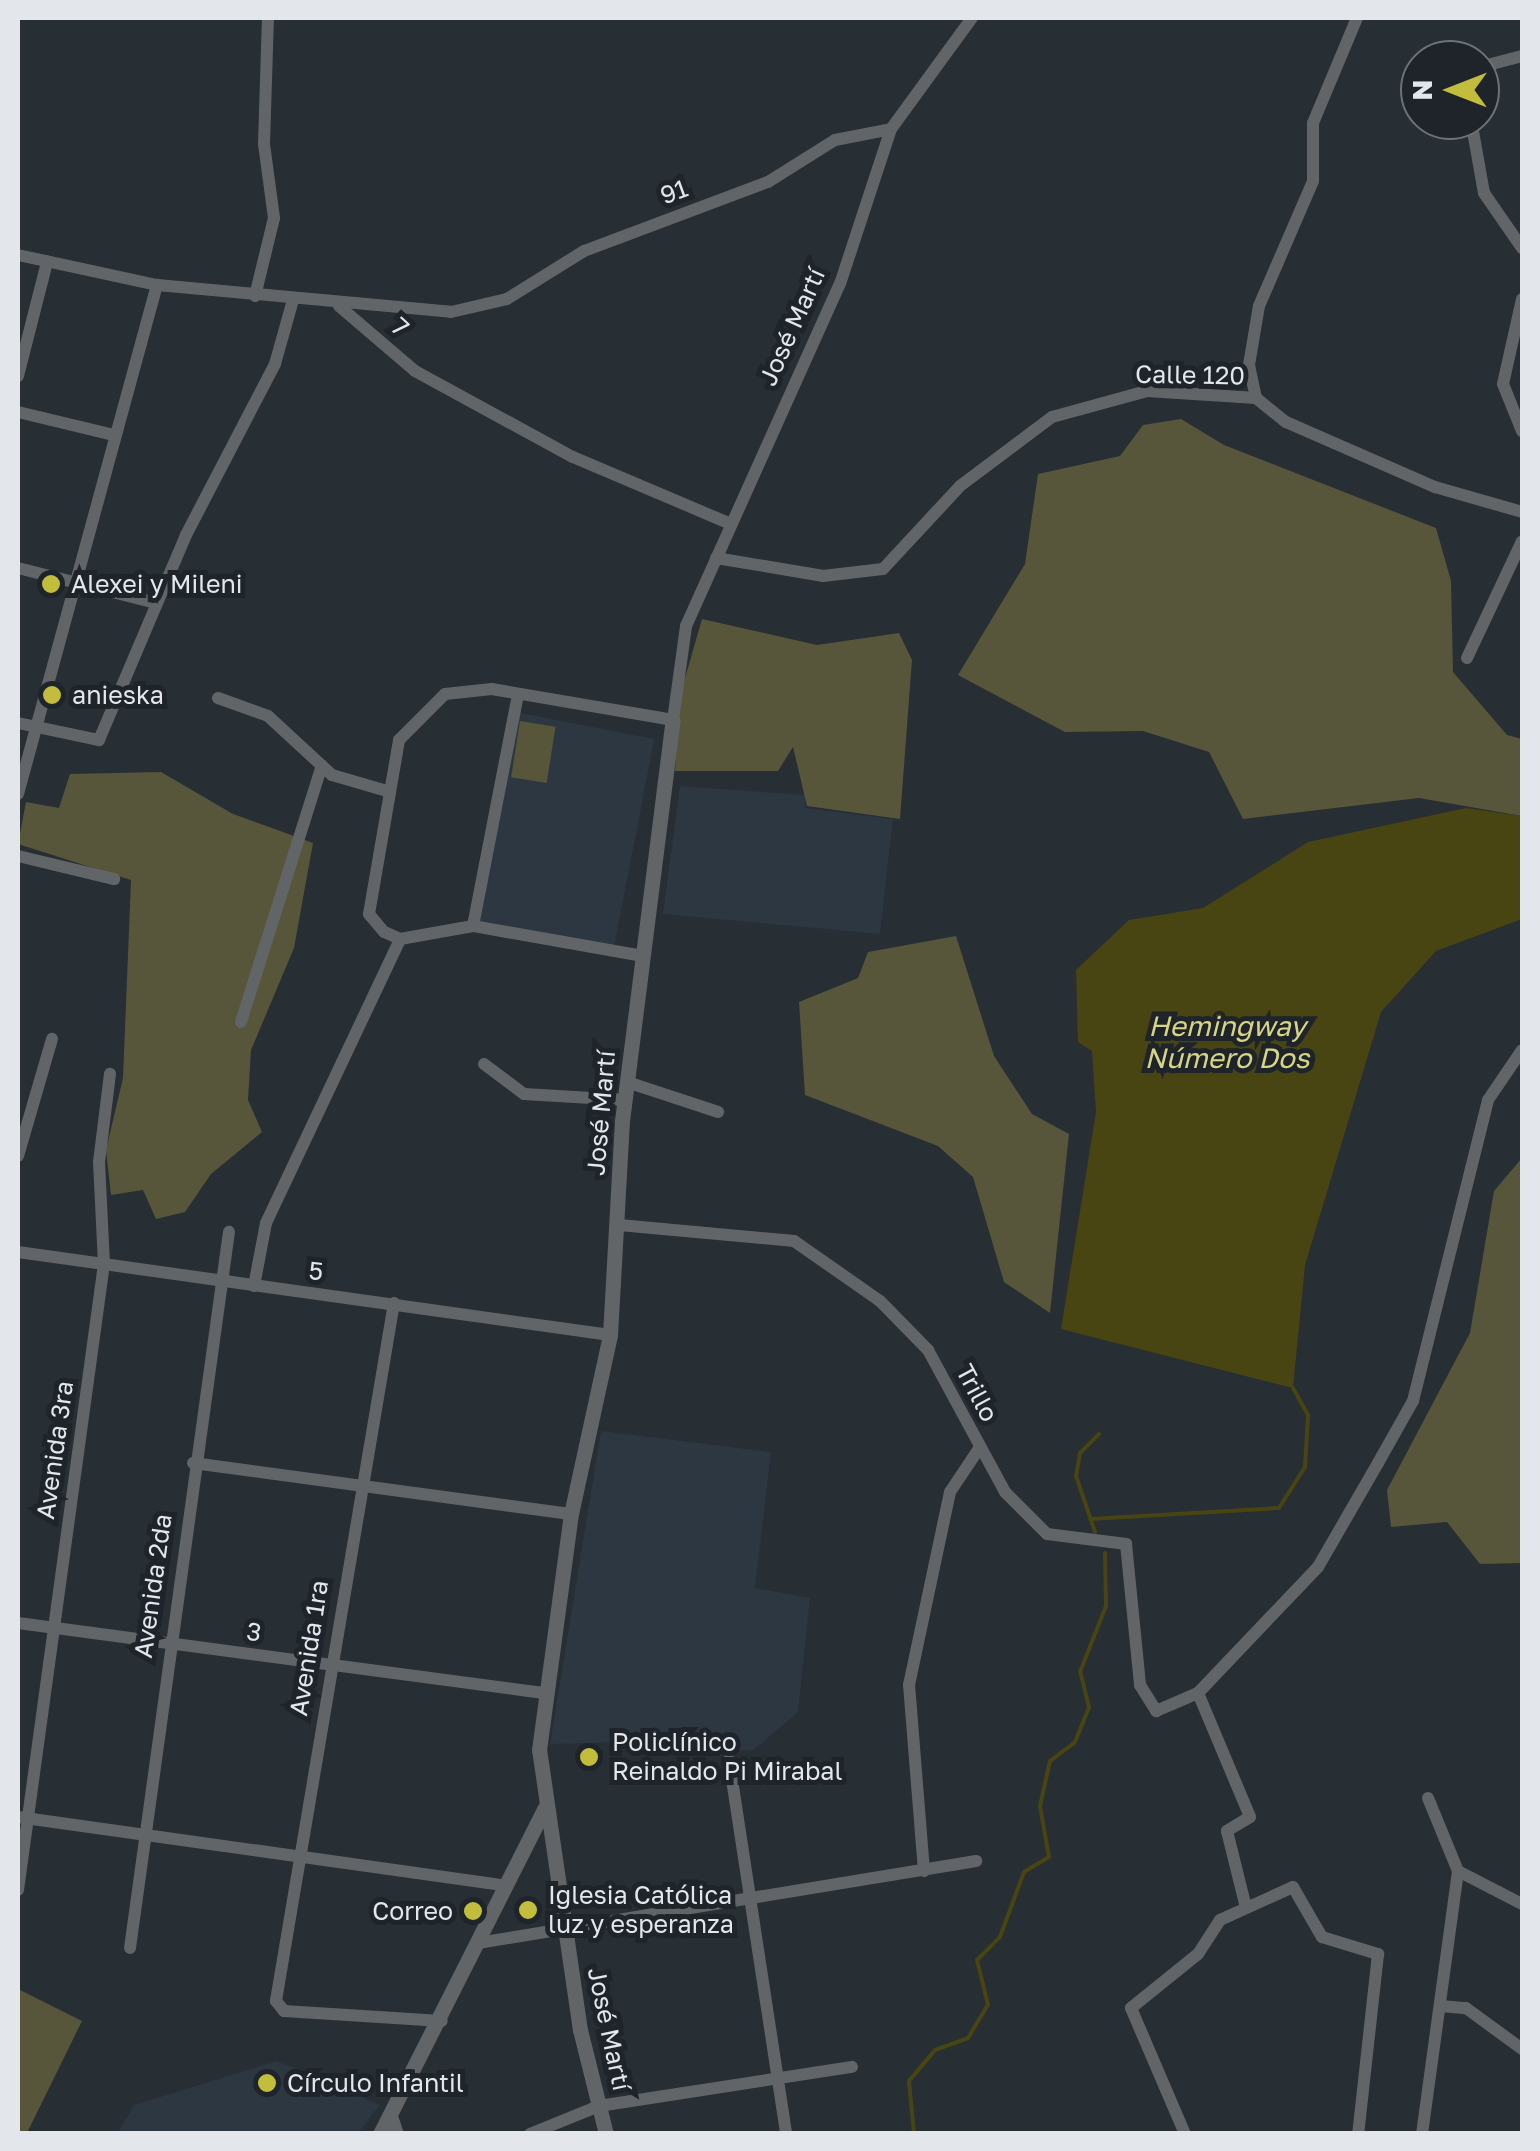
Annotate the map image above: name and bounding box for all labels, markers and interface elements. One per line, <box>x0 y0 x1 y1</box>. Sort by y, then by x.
north arrow <box>1400 40 1500 140</box>
text: N <box>1405 79 1438 101</box>
street label: 91 <box>656 173 692 211</box>
street label: José Martí <box>753 264 831 390</box>
street label: 7 <box>385 311 415 343</box>
street label: Calle 120 <box>1135 359 1245 391</box>
place label: Alexei y Mileni <box>71 569 242 599</box>
marker: Alexei y Mileni <box>40 573 62 595</box>
place label: anieska <box>72 680 164 710</box>
marker: anieska <box>41 684 63 706</box>
water label: Hemingway Número Dos <box>1145 1009 1309 1075</box>
street label: José Martí <box>581 1049 621 1177</box>
street label: 5 <box>307 1255 325 1287</box>
street label: Trillo <box>950 1359 1004 1427</box>
street label: Avenida 3ra <box>30 1379 80 1521</box>
street label: Avenida 2da <box>128 1512 178 1660</box>
street label: Avenida 1ra <box>283 1578 335 1718</box>
street label: 3 <box>245 1616 263 1648</box>
place label: Policlínico Reinaldo Pi Mirabal <box>612 1728 842 1787</box>
marker: Policlínico Reinaldo Pi Mirabal <box>576 1744 602 1770</box>
place label: Iglesia Católica luz y esperanza <box>548 1881 734 1940</box>
place label: Correo <box>372 1896 453 1926</box>
marker: Iglesia Católica luz y esperanza <box>517 1899 539 1921</box>
marker: Correo <box>462 1900 484 1922</box>
street label: José Martí <box>581 1965 637 2093</box>
place label: Círculo Infantil <box>287 2068 464 2098</box>
marker: Círculo Infantil <box>256 2072 278 2094</box>

